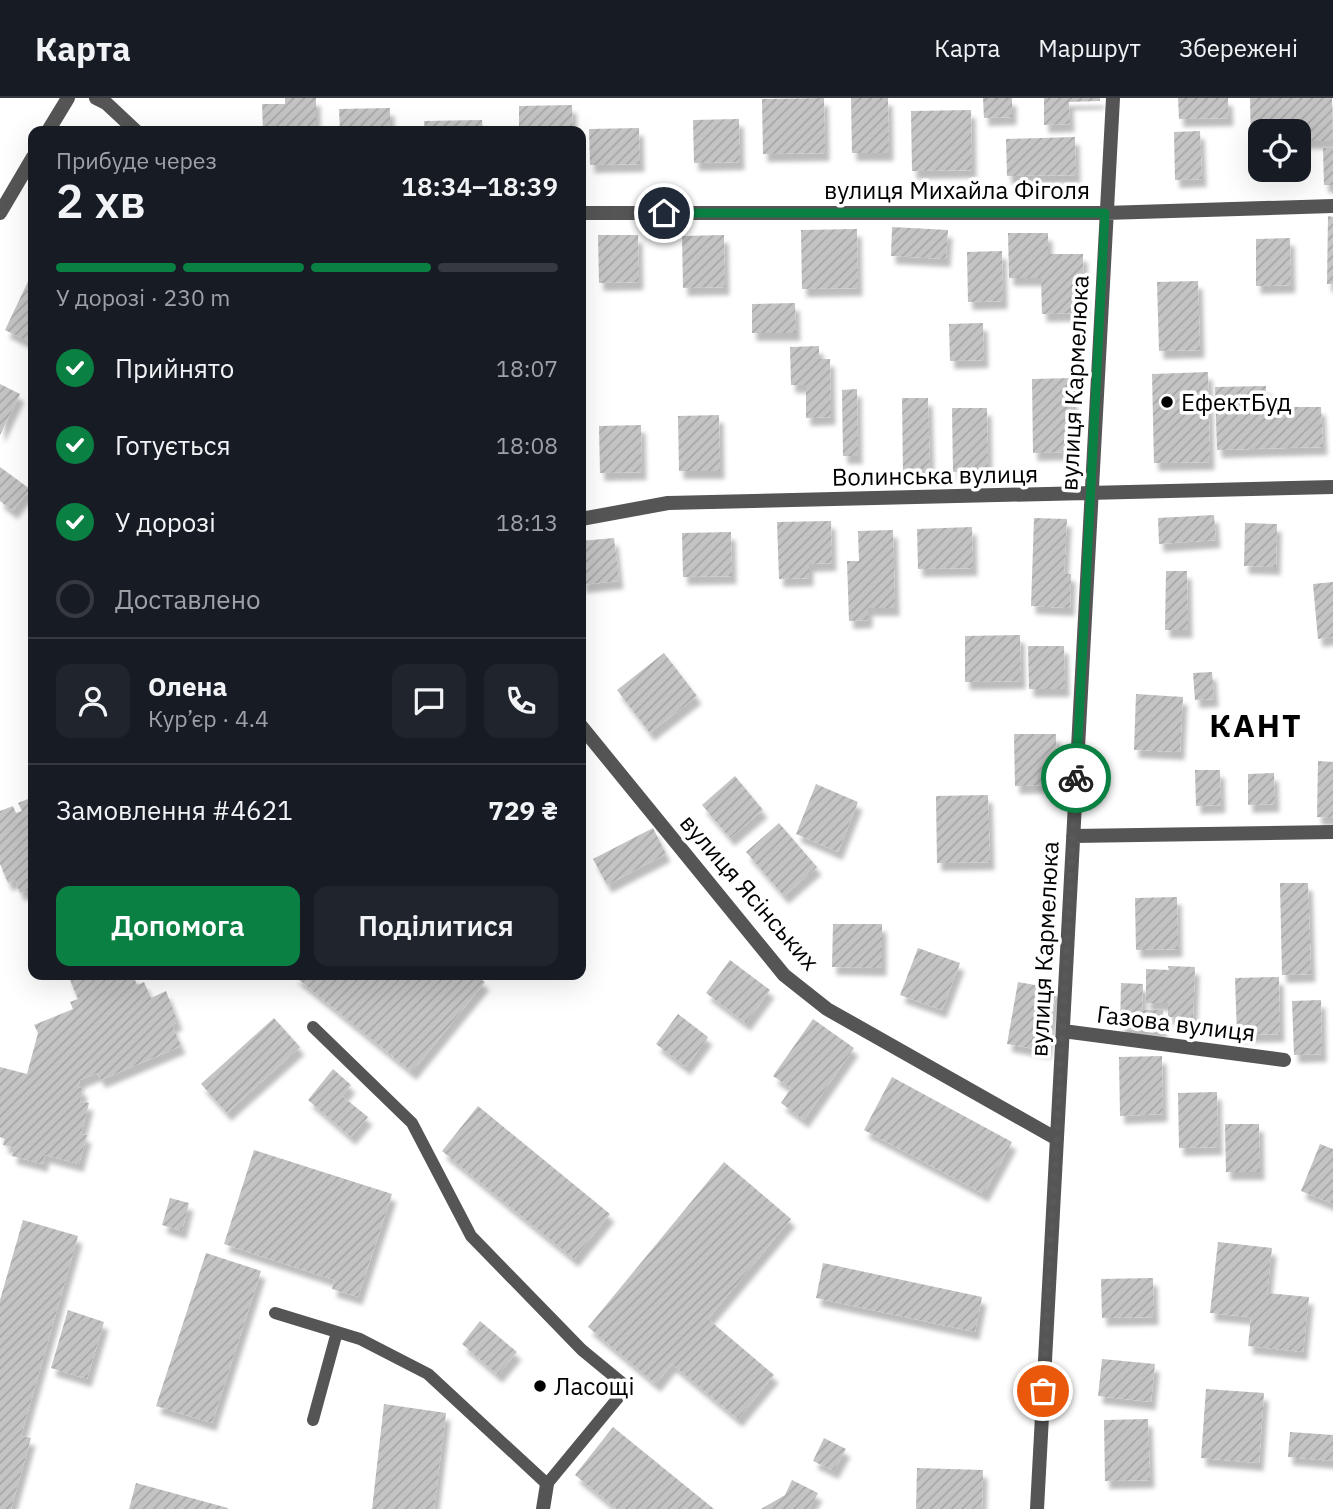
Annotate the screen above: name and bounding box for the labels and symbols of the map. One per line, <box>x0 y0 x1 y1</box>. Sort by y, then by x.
street label: вулиця Михайла Фіголя <box>824 174 1090 206</box>
pin <box>634 183 694 243</box>
street label: вулиця Кармелюка <box>1052 274 1096 492</box>
place label: ЕфектБуд <box>1181 386 1292 418</box>
marker: ЕфектБуд <box>1159 394 1175 410</box>
street label: Волинська вулиця <box>831 457 1039 493</box>
district label: КАНТ <box>1209 704 1303 746</box>
courier <box>1041 743 1111 813</box>
street label: вулиця Ясінських <box>673 807 827 977</box>
street label: вулиця Кармелюка <box>1022 840 1066 1058</box>
street label: Газова вулиця <box>1095 997 1257 1049</box>
pin <box>1013 1361 1073 1421</box>
place label: Ласощі <box>554 1370 634 1402</box>
marker: Ласощі <box>532 1378 548 1394</box>

